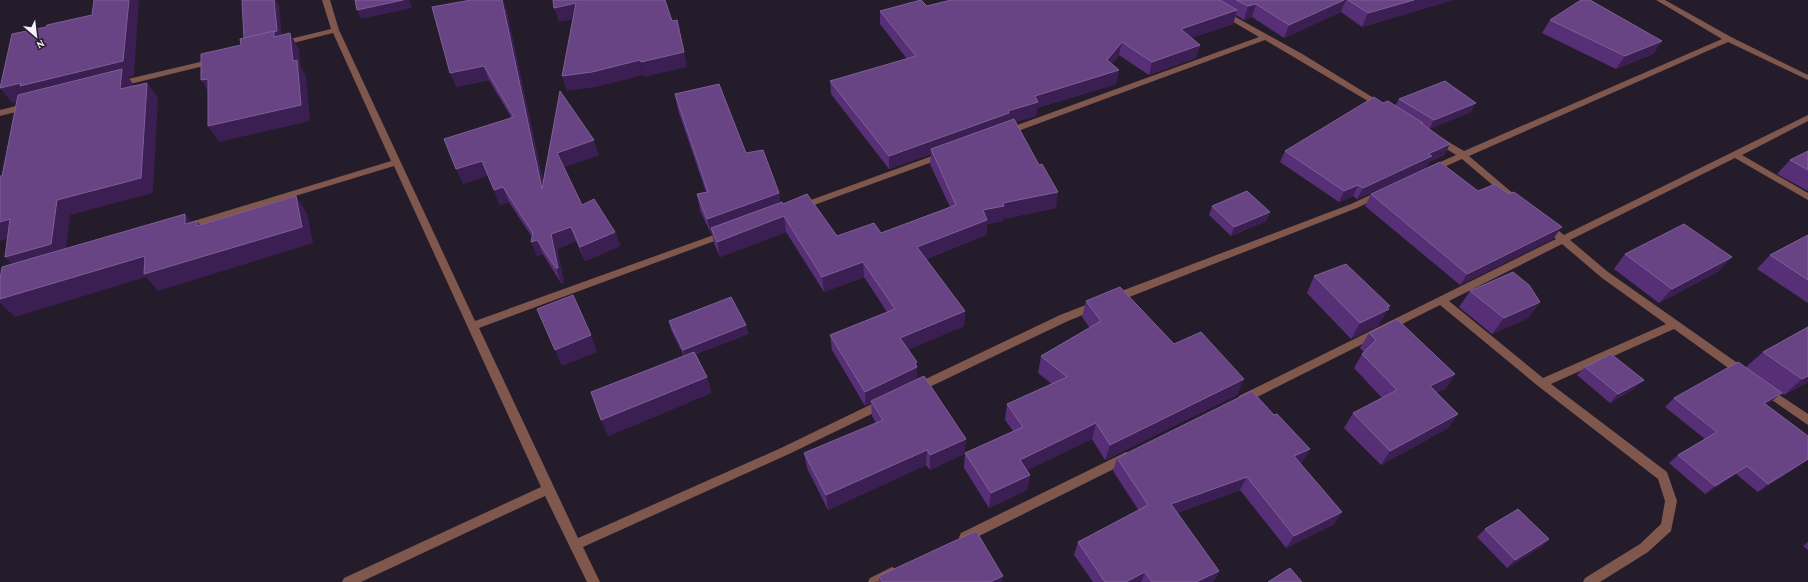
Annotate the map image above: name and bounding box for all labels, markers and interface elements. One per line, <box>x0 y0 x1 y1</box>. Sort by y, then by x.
north arrow <box>16 16 56 56</box>
text: N <box>34 38 47 52</box>

